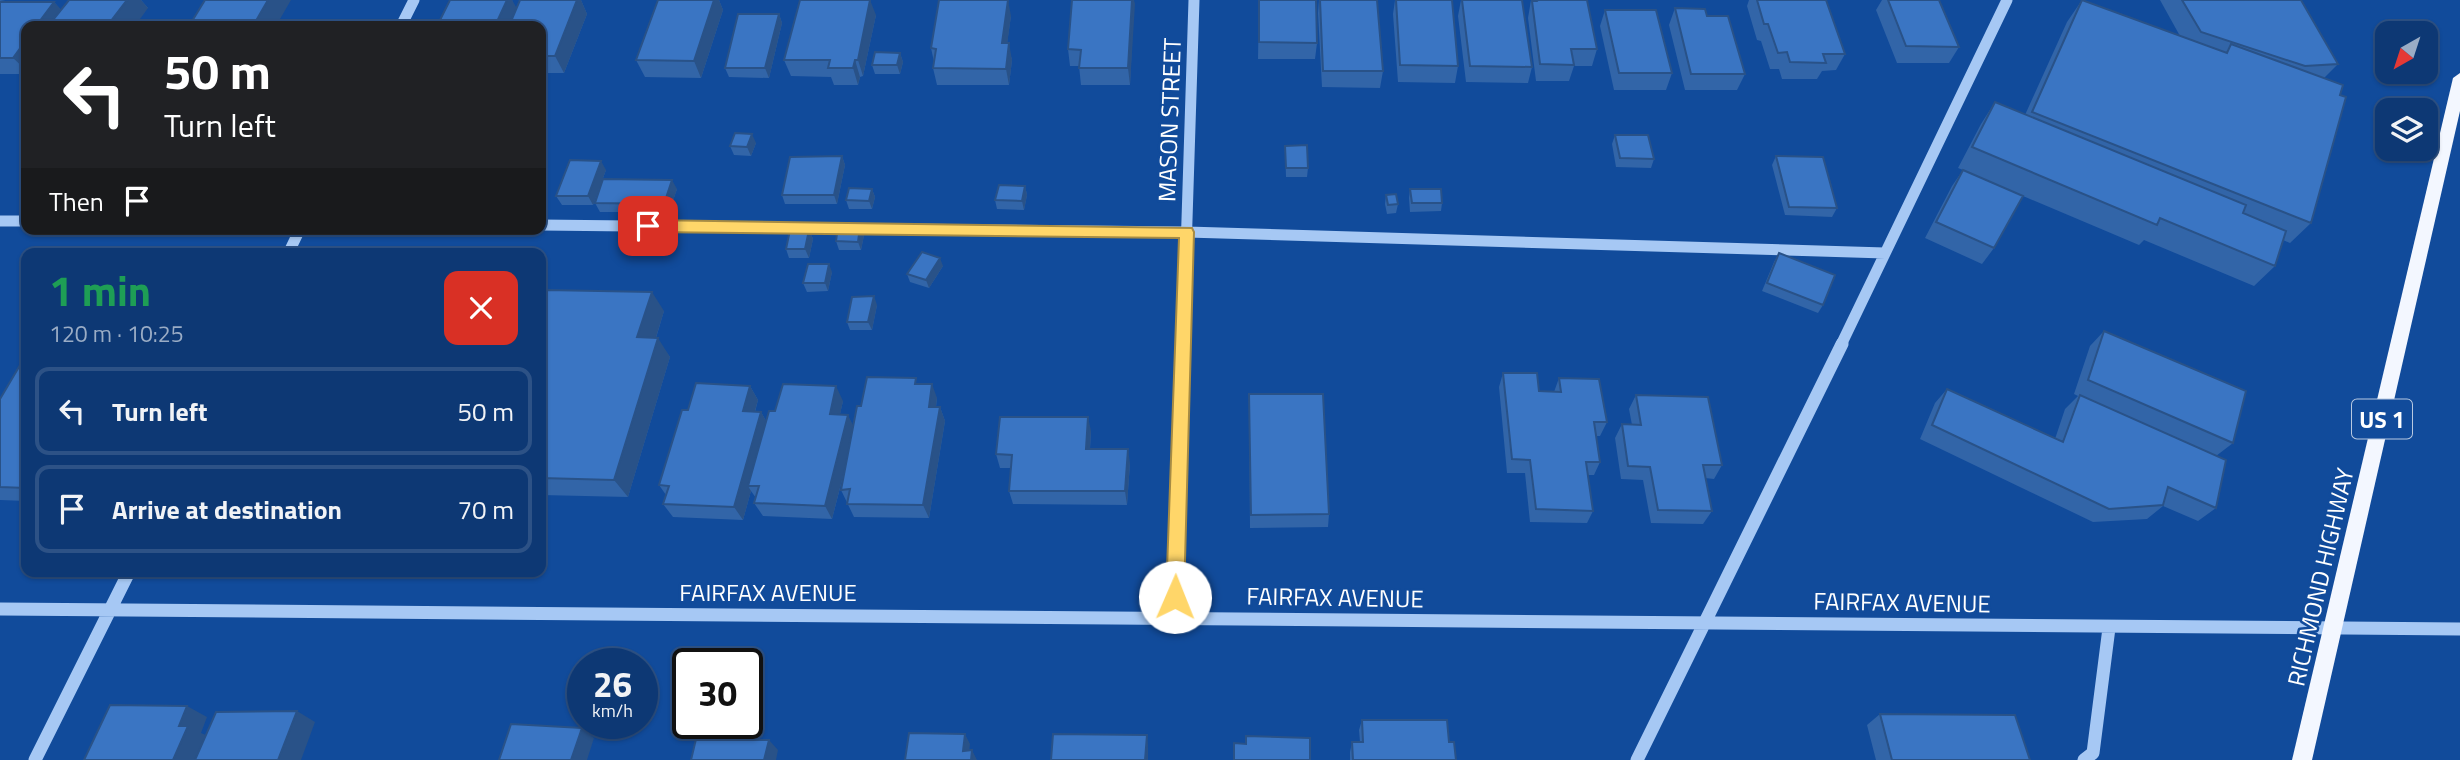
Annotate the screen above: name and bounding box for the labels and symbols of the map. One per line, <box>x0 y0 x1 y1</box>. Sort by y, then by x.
north arrow <box>2375 21 2438 84</box>
street label: MASON STREET <box>1148 37 1190 203</box>
pin <box>618 196 678 256</box>
road number: US 1 <box>2352 400 2412 438</box>
street label: RICHMOND HIGHWAY <box>2277 464 2363 690</box>
position arrow <box>1138 560 1212 634</box>
street label: FAIRFAX AVENUE <box>679 574 857 610</box>
street label: FAIRFAX AVENUE <box>1246 577 1424 617</box>
street label: FAIRFAX AVENUE <box>1813 582 1991 622</box>
speed limit sign: 30 <box>672 648 763 739</box>

